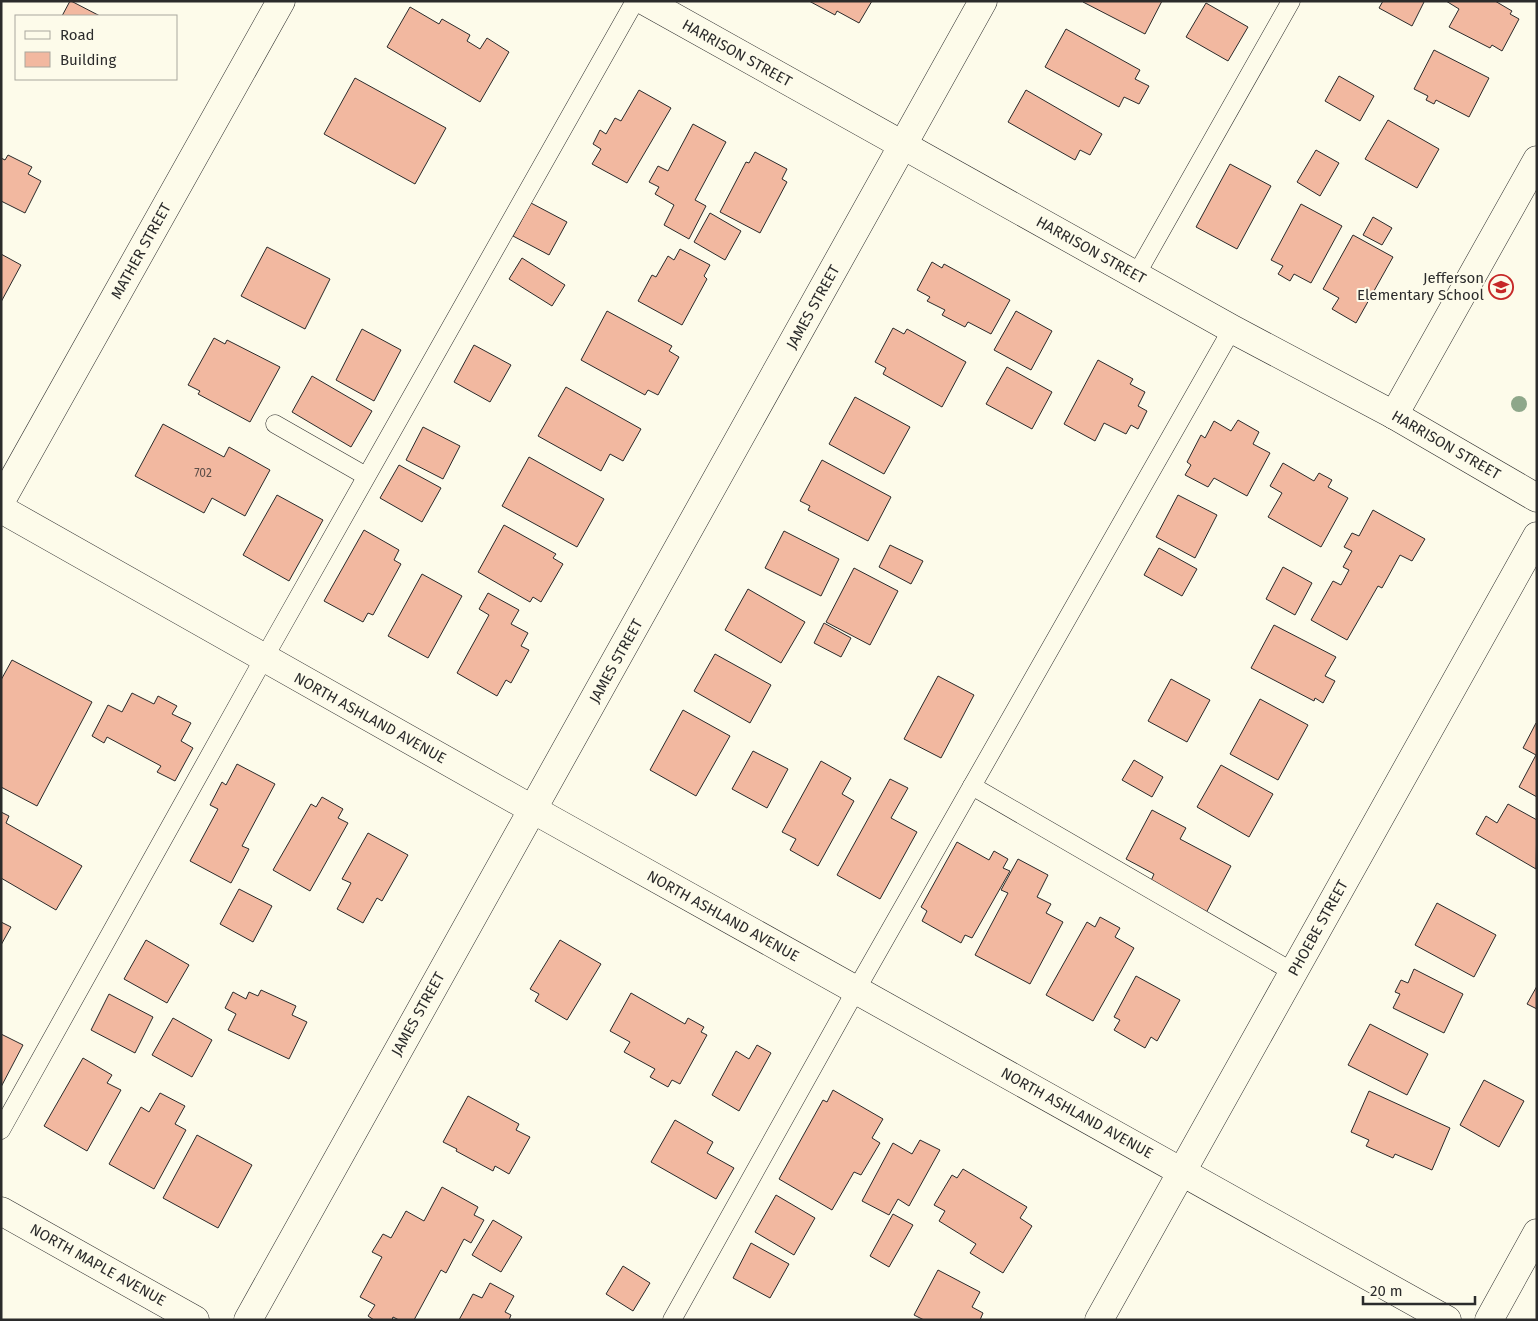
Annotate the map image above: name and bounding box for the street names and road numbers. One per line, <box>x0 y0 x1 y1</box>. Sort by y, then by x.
street label: HARRISON STREET <box>679 15 795 91</box>
street label: MATHER STREET <box>107 200 175 302</box>
street label: HARRISON STREET <box>1033 212 1149 288</box>
street label: JAMES STREET <box>782 262 844 352</box>
street label: HARRISON STREET <box>1388 407 1504 484</box>
street label: JAMES STREET <box>585 616 647 706</box>
street label: NORTH ASHLAND AVENUE <box>291 669 449 767</box>
street label: NORTH ASHLAND AVENUE <box>644 867 802 965</box>
street label: PHOEBE STREET <box>1284 877 1352 979</box>
street label: JAMES STREET <box>387 969 449 1059</box>
street label: NORTH ASHLAND AVENUE <box>998 1064 1156 1162</box>
street label: NORTH MAPLE AVENUE <box>27 1220 169 1310</box>

